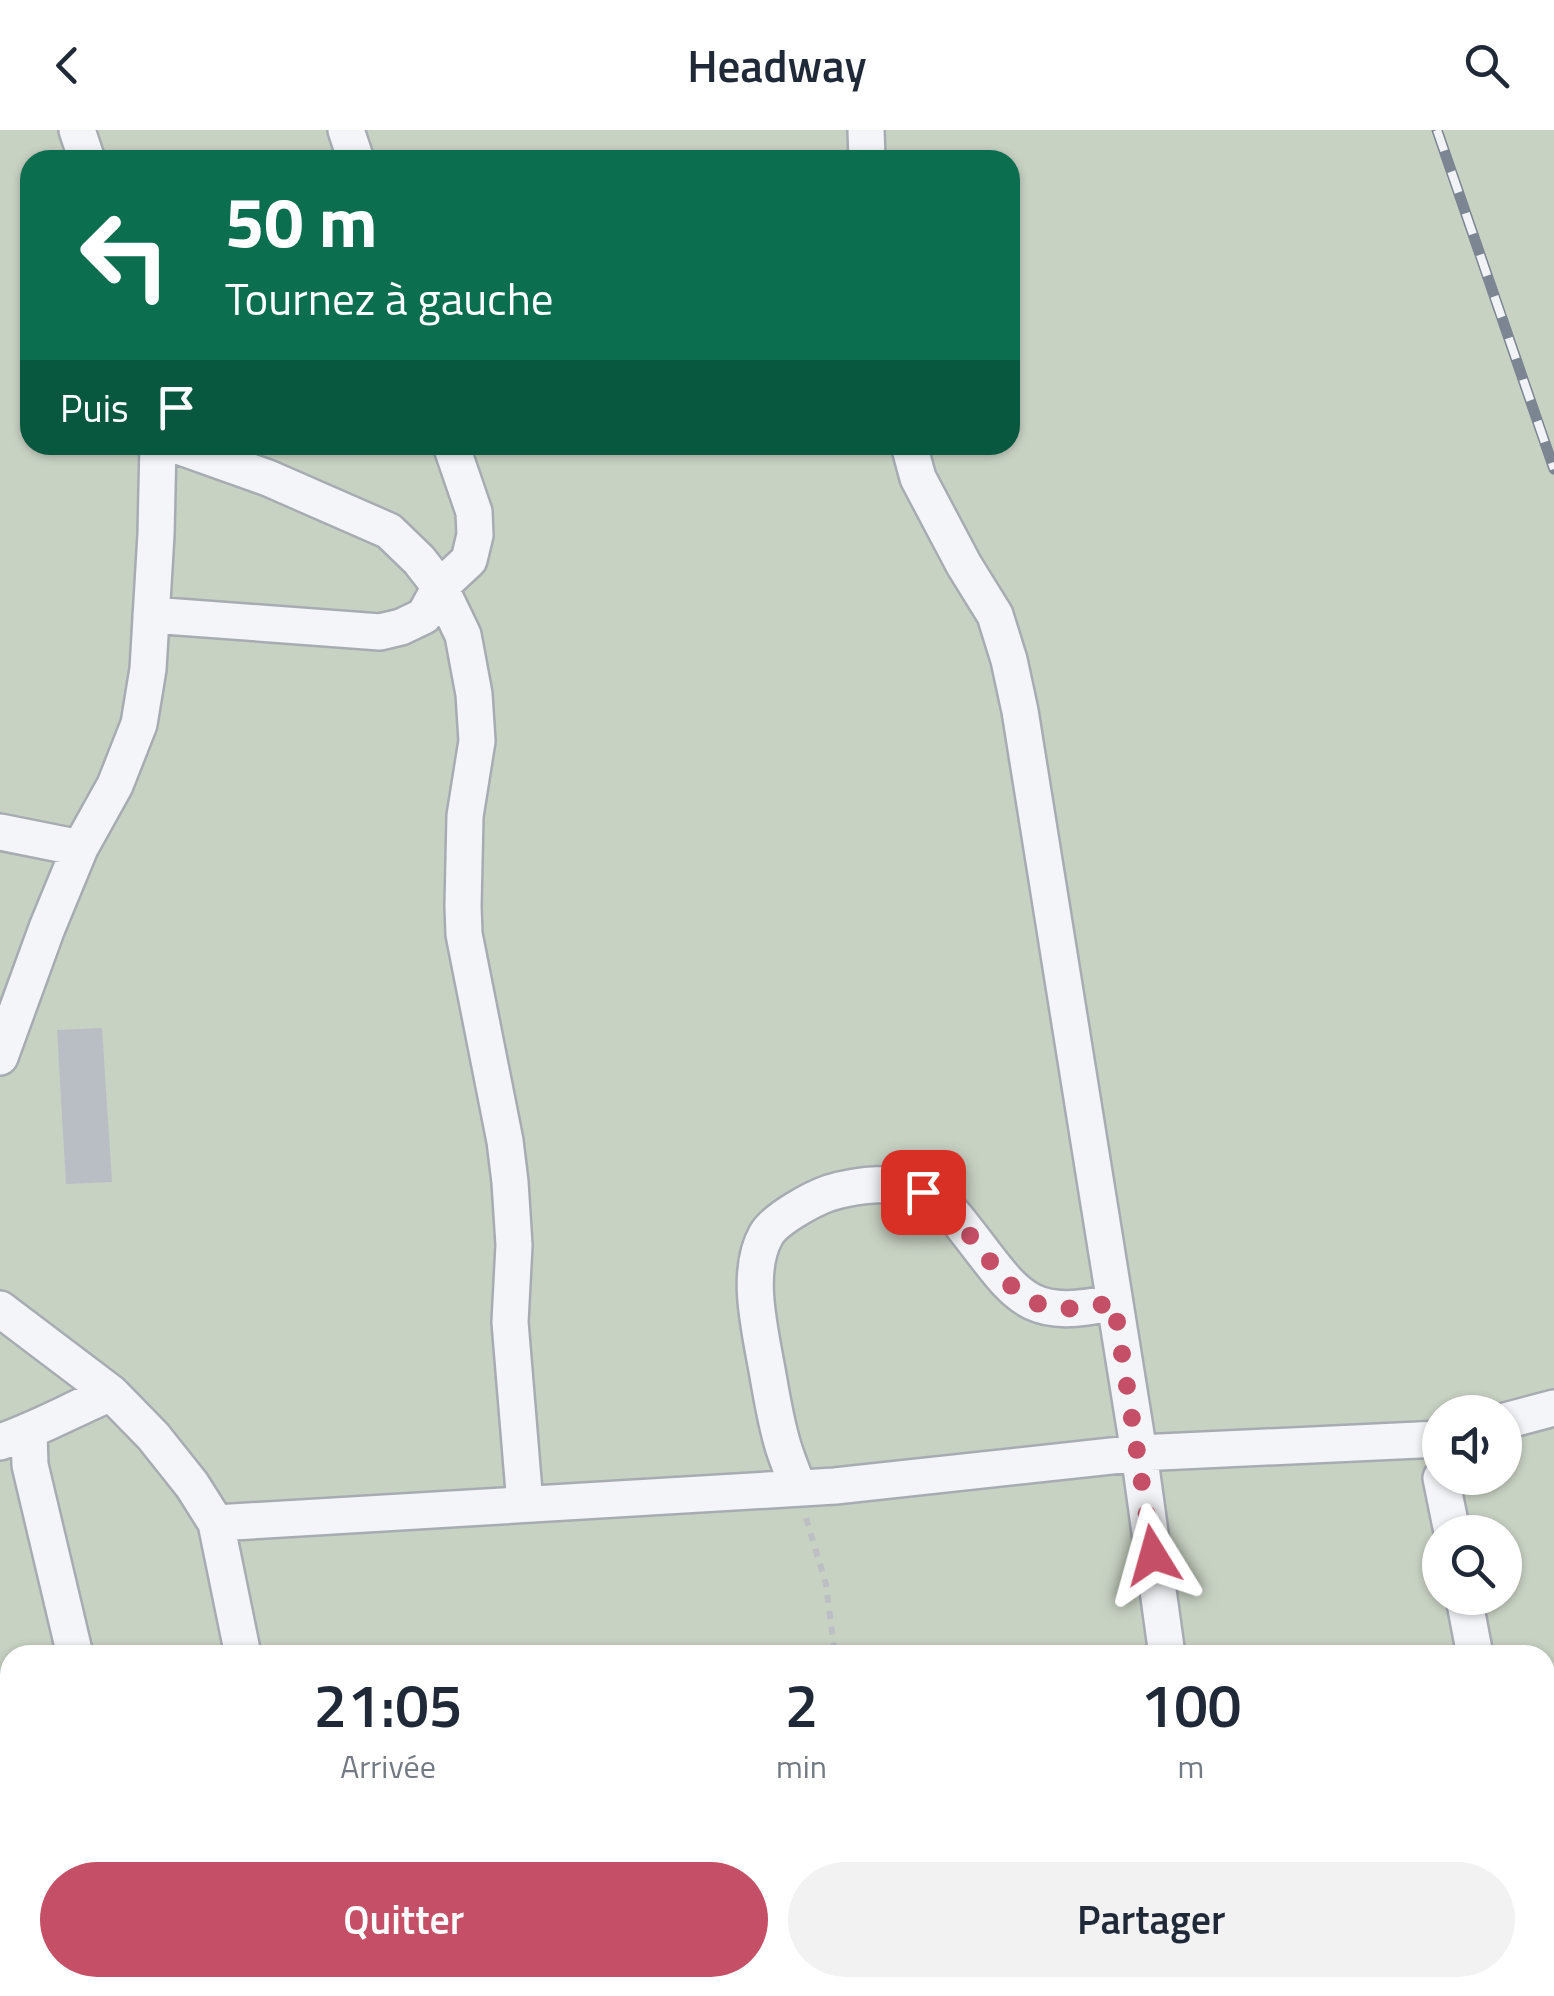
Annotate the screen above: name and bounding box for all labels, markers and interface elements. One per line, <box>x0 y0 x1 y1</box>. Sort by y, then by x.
text: Headway <box>687 31 867 99</box>
icon: back <box>40 38 95 93</box>
icon: search <box>1459 38 1514 93</box>
text: 50 m <box>225 168 378 274</box>
icon: left <box>60 190 190 320</box>
text: Tournez à gauche <box>225 264 554 332</box>
text: Puis <box>60 379 129 437</box>
icon: arrive <box>149 380 204 435</box>
pin <box>881 1150 966 1235</box>
icon: arrive <box>896 1165 951 1220</box>
map controls <box>1422 1395 1522 1615</box>
button: sound <box>1422 1395 1522 1495</box>
position arrow <box>1101 1503 1205 1607</box>
button: search <box>1422 1515 1522 1615</box>
text: 21:05 <box>314 1659 462 1750</box>
text: 2 <box>785 1659 818 1750</box>
text: 100 <box>1141 1659 1241 1750</box>
text: Arrivée <box>340 1742 436 1790</box>
text: min <box>776 1742 827 1790</box>
text: m <box>1178 1742 1204 1790</box>
button: Quitter <box>40 1862 768 1977</box>
button: Partager <box>788 1862 1515 1977</box>

